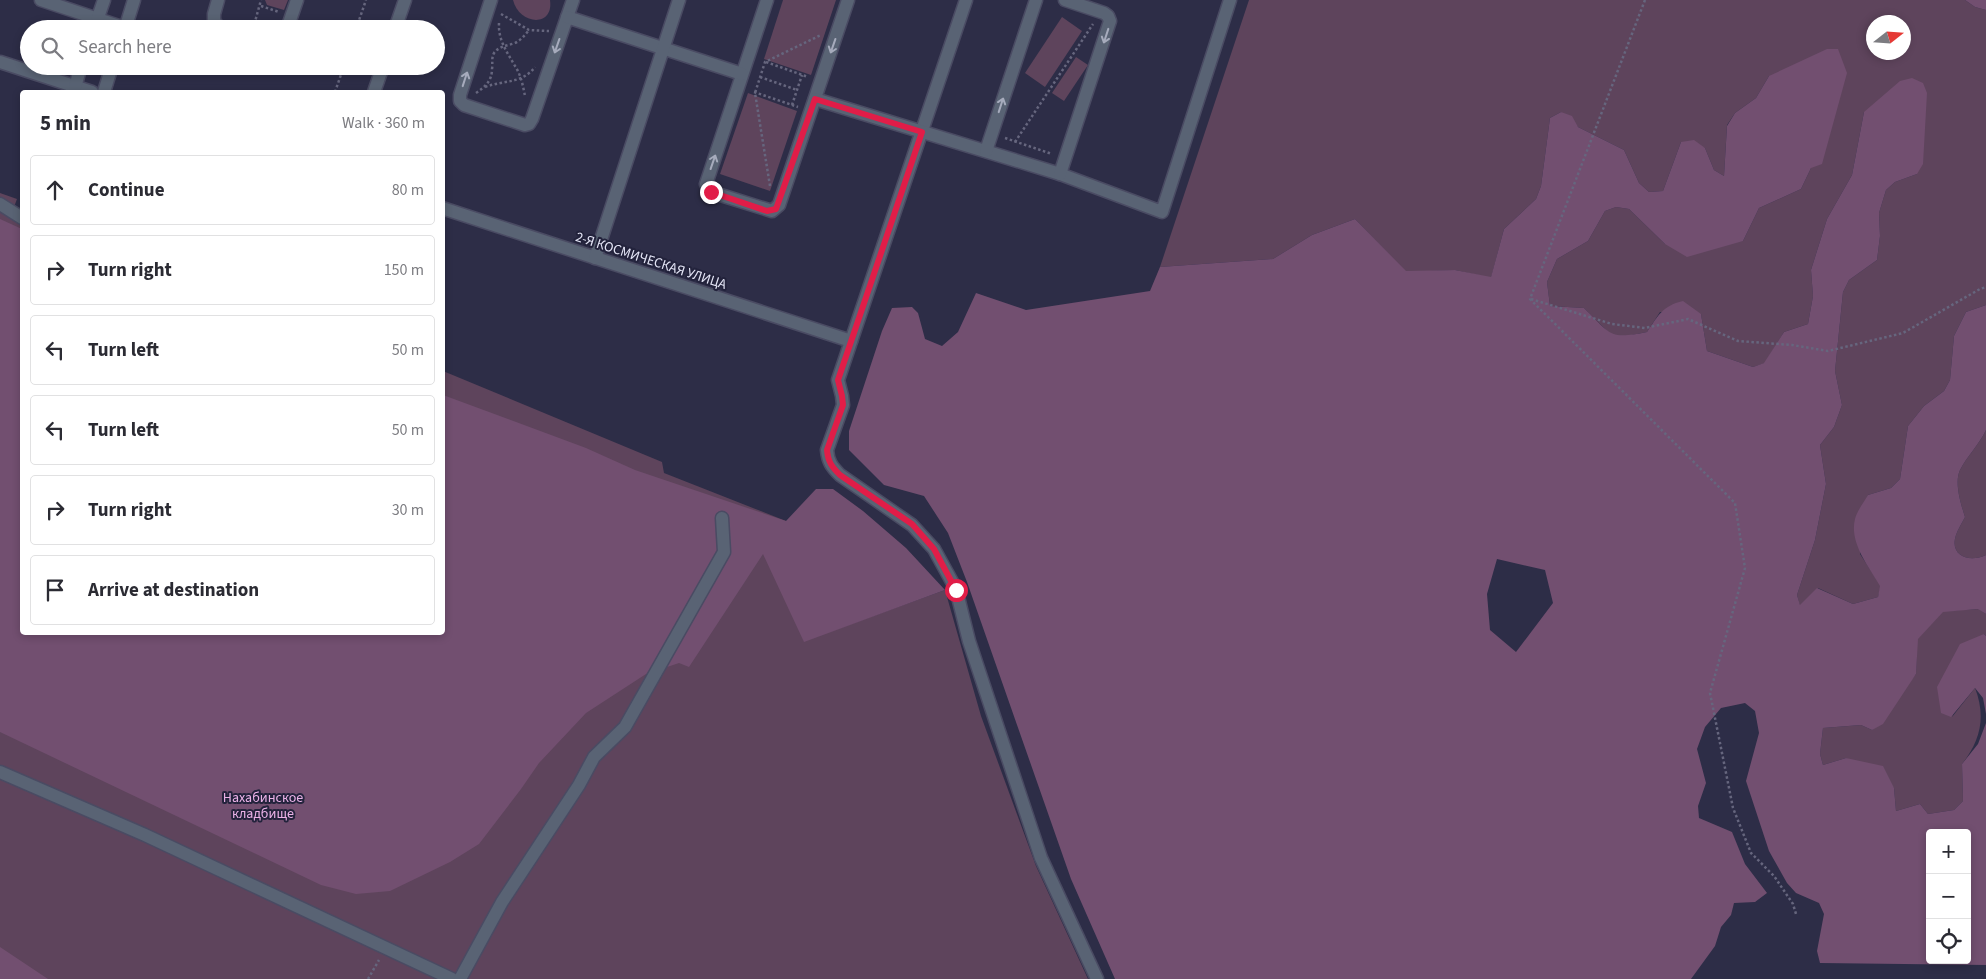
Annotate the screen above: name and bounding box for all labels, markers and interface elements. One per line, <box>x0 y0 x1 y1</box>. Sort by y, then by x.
north arrow <box>1866 15 1911 60</box>
search box <box>20 20 445 75</box>
one-way arrow <box>1101 28 1110 43</box>
icon: search <box>38 34 66 62</box>
text: Search here <box>78 34 172 61</box>
one-way arrow <box>552 38 561 53</box>
one-way arrow <box>827 38 837 54</box>
one-way arrow <box>461 71 470 87</box>
one-way arrow <box>997 97 1007 113</box>
text: 5 min <box>40 108 91 138</box>
text: Walk · 360 m <box>342 112 425 134</box>
one-way arrow <box>708 154 718 170</box>
icon: ahead <box>41 176 69 204</box>
text: Continue <box>88 177 165 204</box>
text: 80 m <box>392 179 424 201</box>
route end <box>700 181 723 204</box>
street label: 2-Я КОСМИЧЕСКАЯ УЛИЦА <box>573 227 730 295</box>
icon: right <box>41 256 69 284</box>
text: Turn right <box>88 257 172 284</box>
text: 150 m <box>384 259 424 281</box>
icon: left <box>41 336 69 364</box>
text: Turn left <box>88 337 159 364</box>
text: 50 m <box>392 339 424 361</box>
icon: left <box>41 416 69 444</box>
text: Turn left <box>88 417 159 444</box>
text: 50 m <box>392 419 424 441</box>
icon: right <box>41 496 69 524</box>
text: Turn right <box>88 497 172 524</box>
text: 30 m <box>392 499 424 521</box>
icon: arrive <box>41 576 69 604</box>
text: Arrive at destination <box>88 577 259 604</box>
route start <box>945 579 968 602</box>
park label: Нахабинское кладбище <box>223 788 303 824</box>
map controls <box>1926 829 1971 964</box>
button: + <box>1926 829 1971 874</box>
button: − <box>1926 874 1971 919</box>
button: locate <box>1926 919 1971 964</box>

